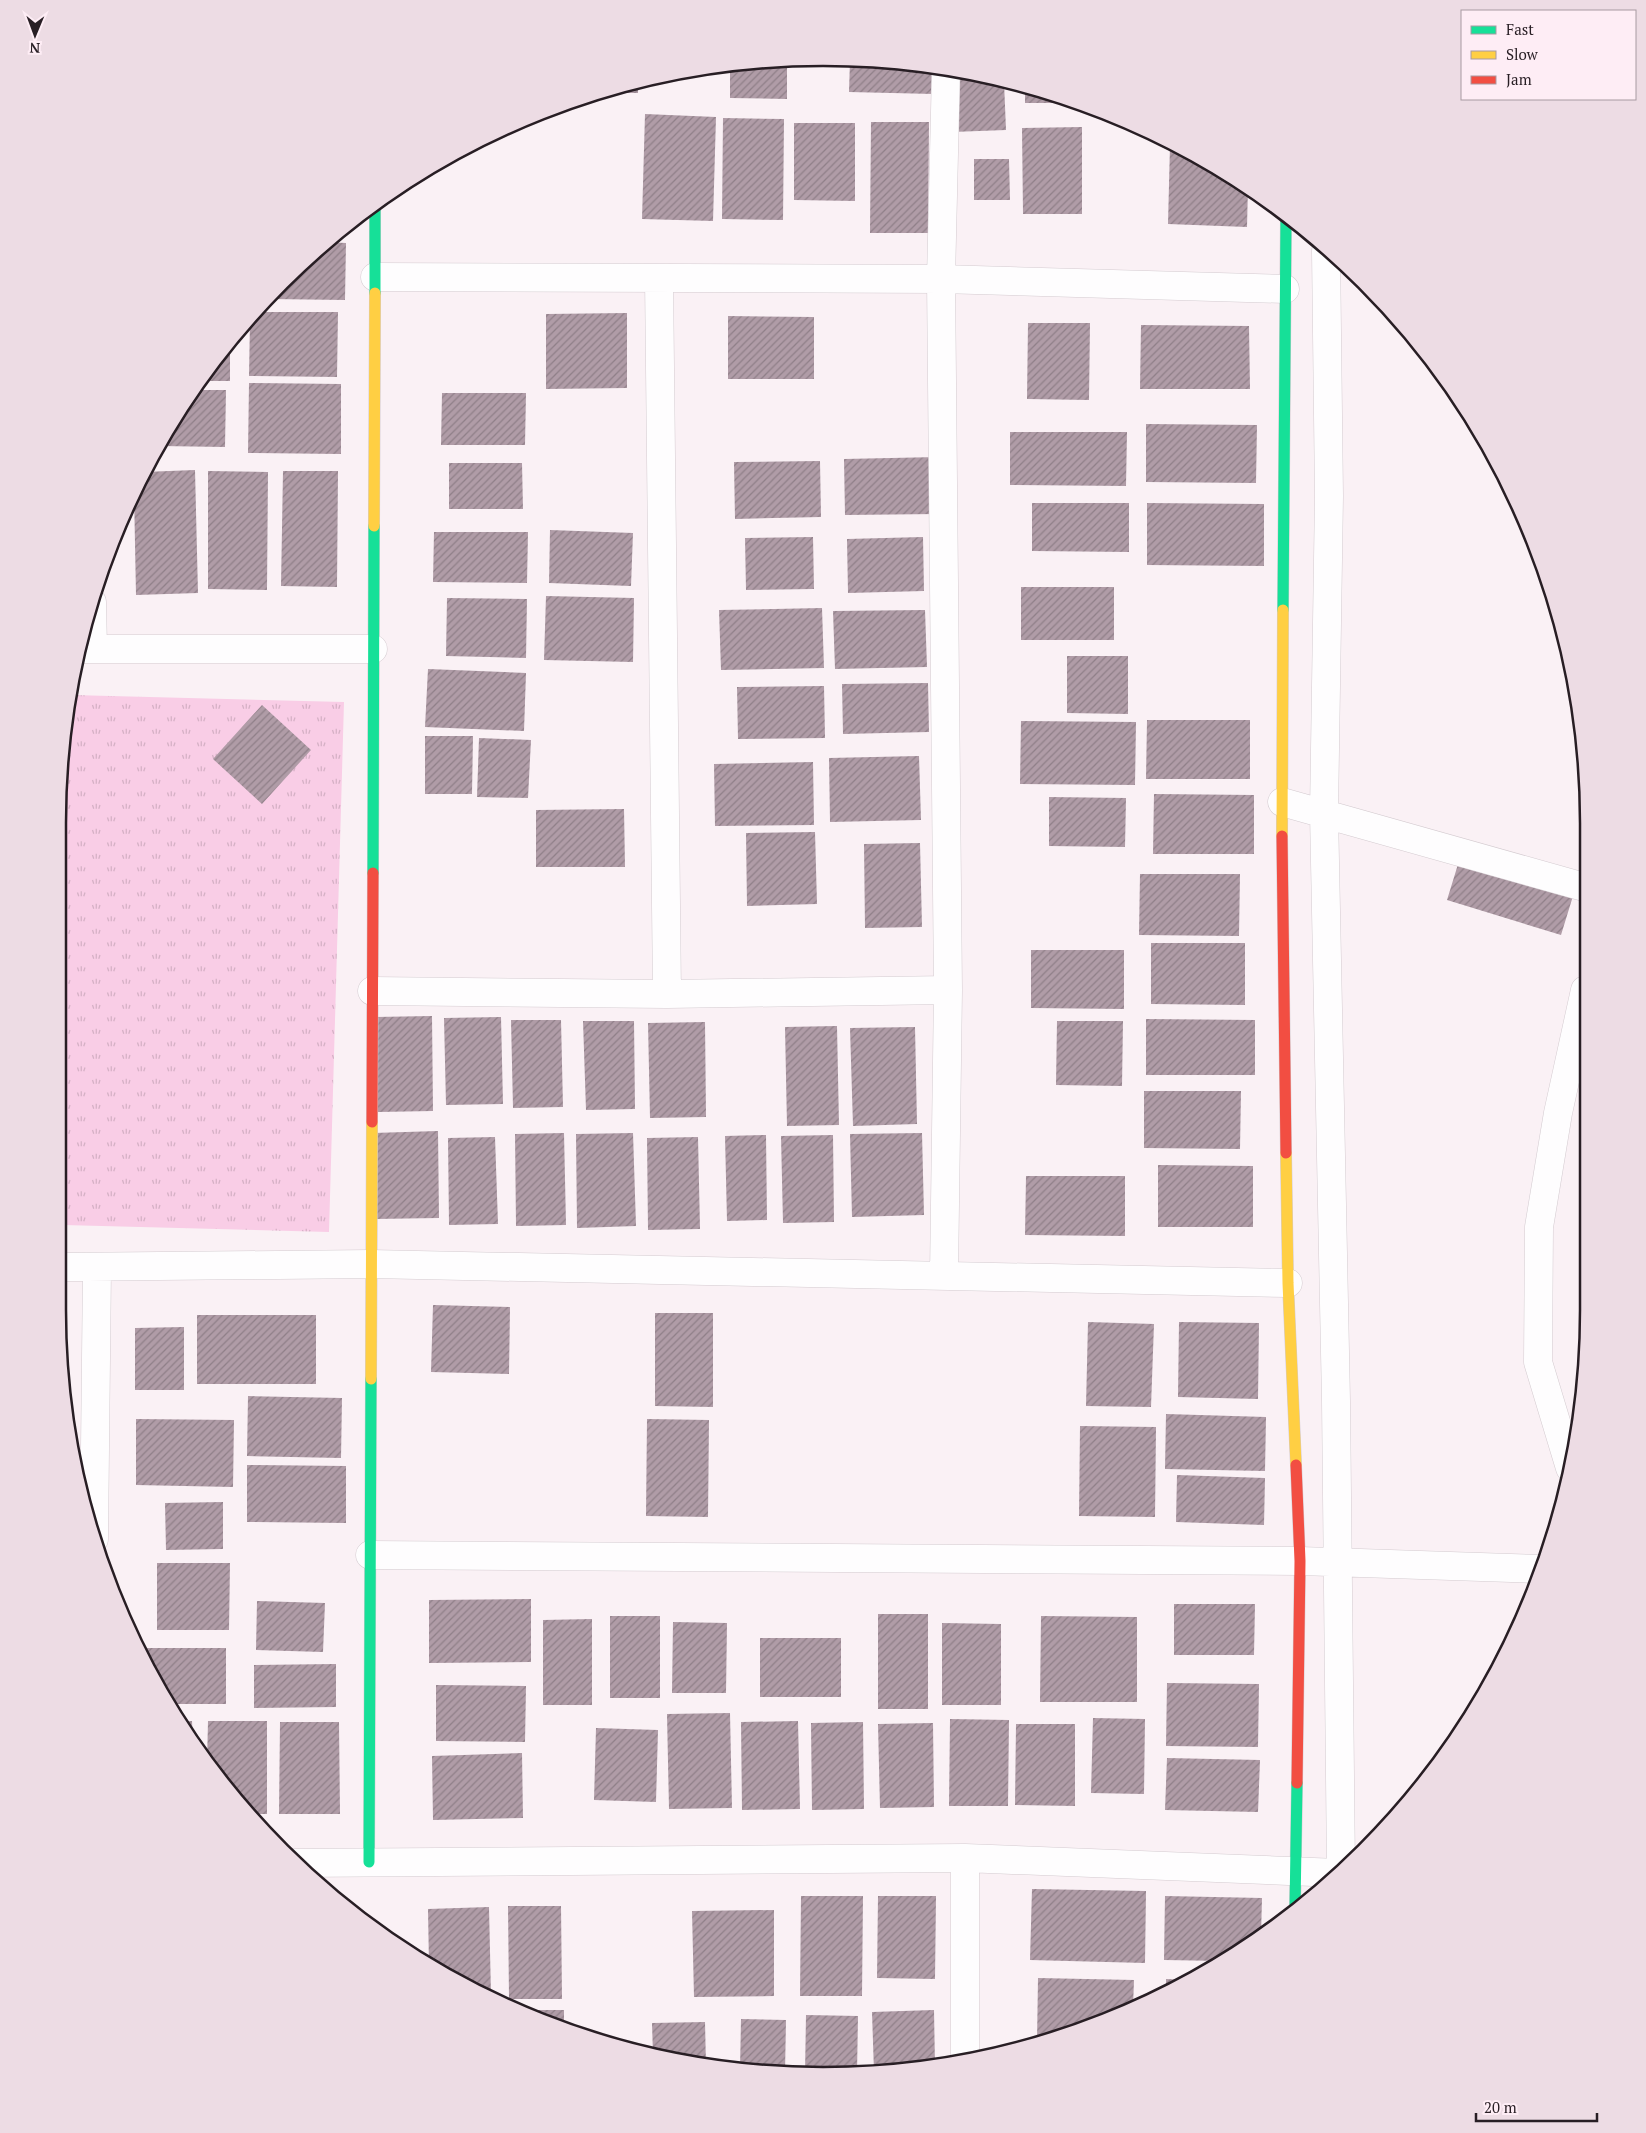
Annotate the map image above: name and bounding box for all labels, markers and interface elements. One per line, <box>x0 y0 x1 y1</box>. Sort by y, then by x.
north arrow <box>10 10 60 60</box>
legend <box>1461 10 1636 100</box>
text: Fast <box>1506 19 1534 39</box>
text: N <box>29 39 40 58</box>
text: Slow <box>1506 44 1539 64</box>
text: Jam <box>1506 69 1532 89</box>
scale bar <box>1476 2090 1597 2122</box>
text: 20 m <box>1484 2097 1517 2117</box>

